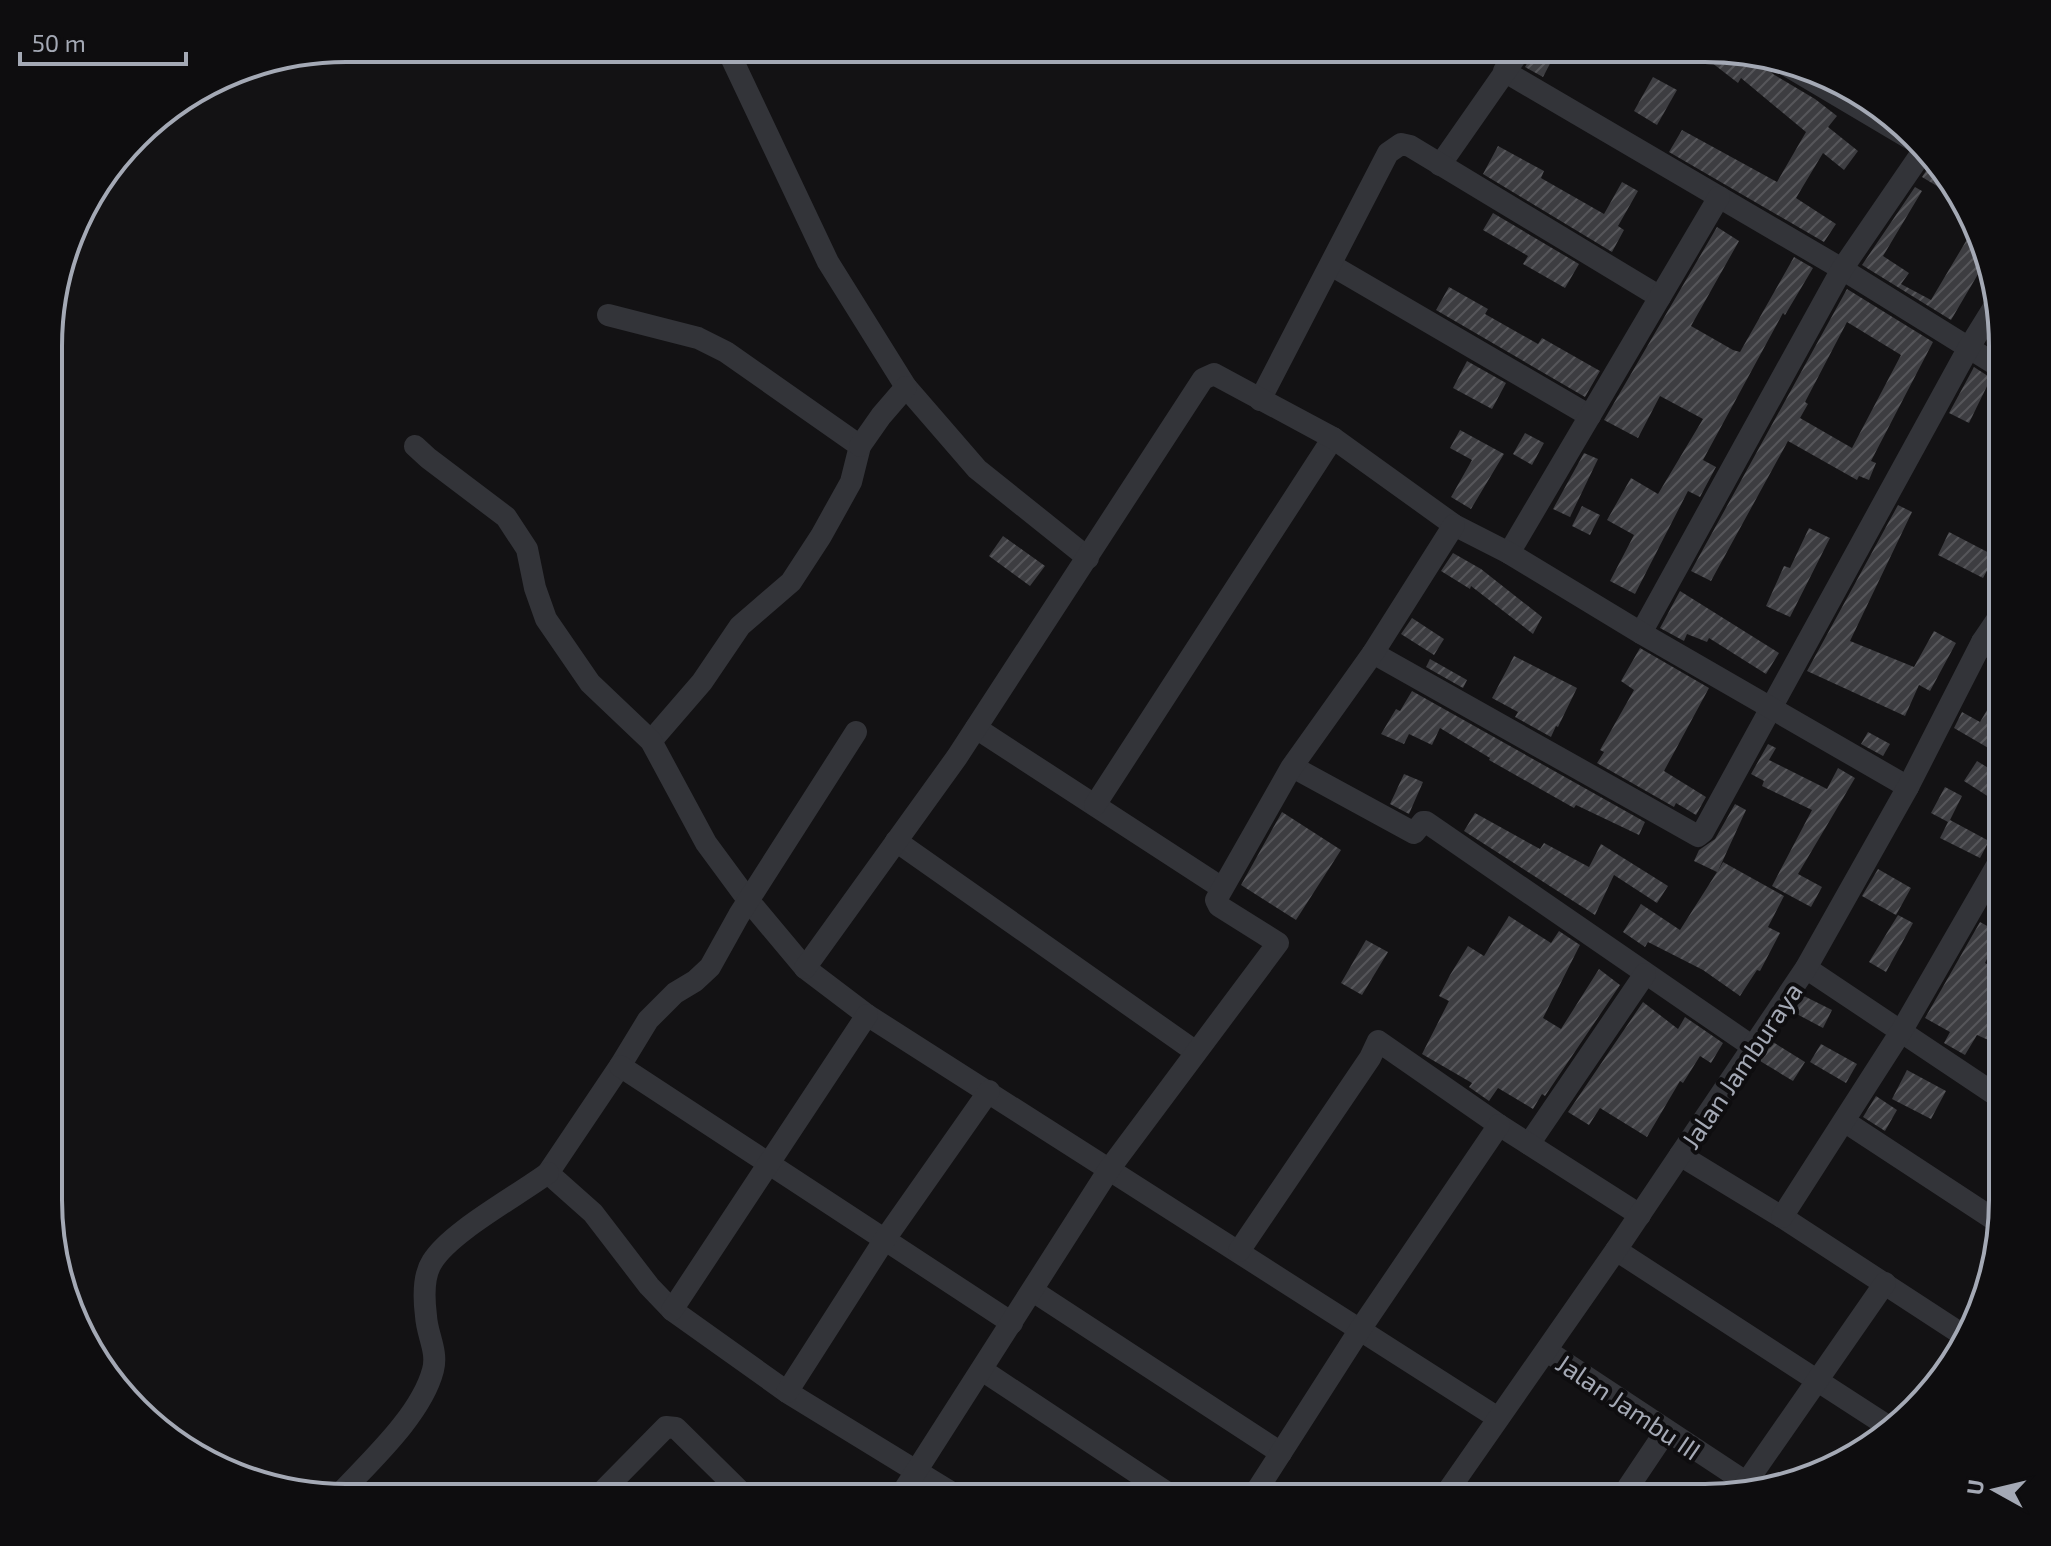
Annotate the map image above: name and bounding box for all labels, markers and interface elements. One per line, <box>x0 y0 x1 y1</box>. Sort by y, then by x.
scale bar <box>20 16 186 66</box>
text: 50 m <box>32 28 86 57</box>
street label: Jalan Jamburaya <box>1674 976 1808 1154</box>
street label: Jalan Jambu III <box>1551 1346 1707 1466</box>
north arrow <box>1955 1450 2035 1530</box>
text: U <box>1960 1478 1988 1496</box>

